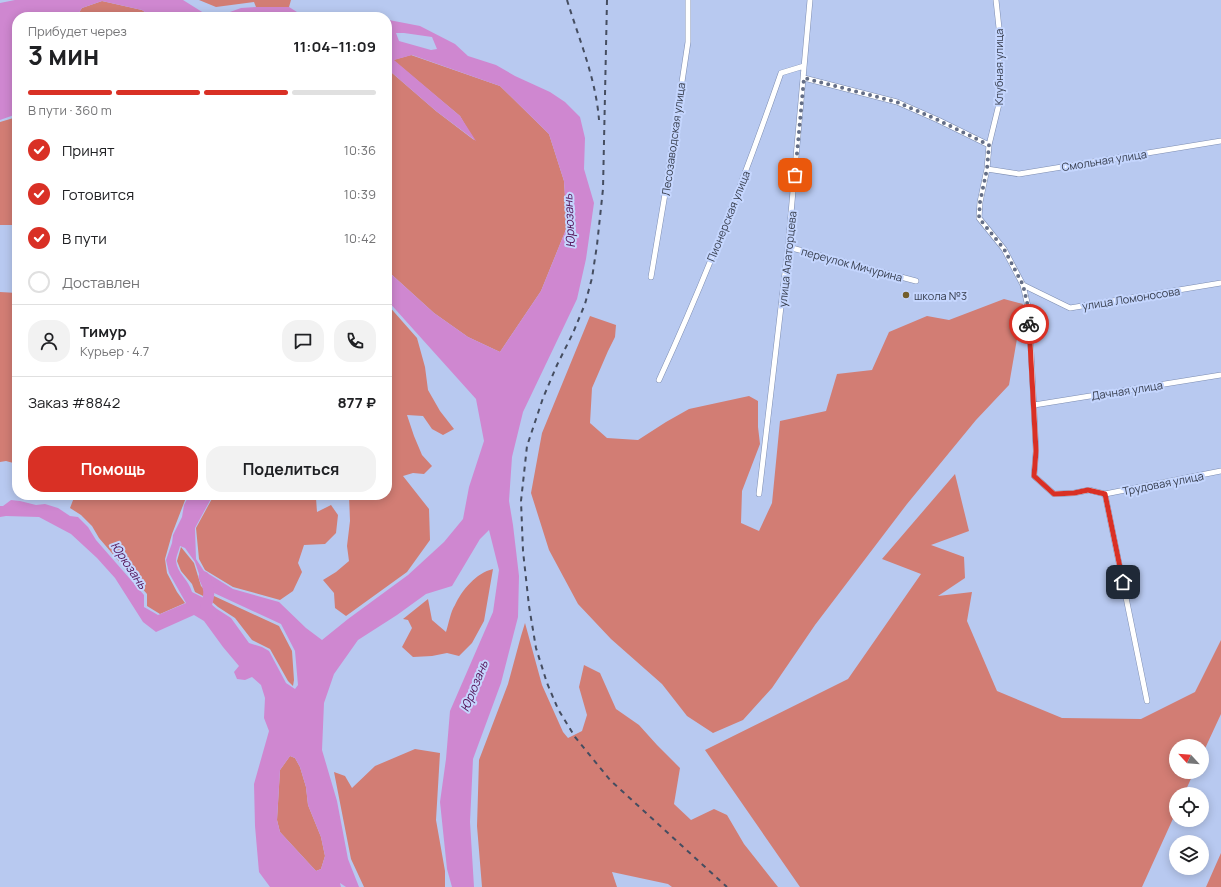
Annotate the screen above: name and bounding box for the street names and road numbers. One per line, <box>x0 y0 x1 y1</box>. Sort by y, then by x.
street label: Клубная улица <box>991 29 1006 105</box>
street label: Лесозаводская улица <box>658 81 688 197</box>
street label: Смольная улица <box>1060 146 1148 174</box>
street label: Пионерская улица <box>703 168 753 264</box>
street label: улица Алаторцева <box>775 210 799 308</box>
street label: переулок Мичурина <box>800 243 904 285</box>
street label: улица Ломоносова <box>1081 283 1181 313</box>
street label: Дачная улица <box>1090 377 1164 403</box>
street label: Трудовая улица <box>1121 468 1205 498</box>

